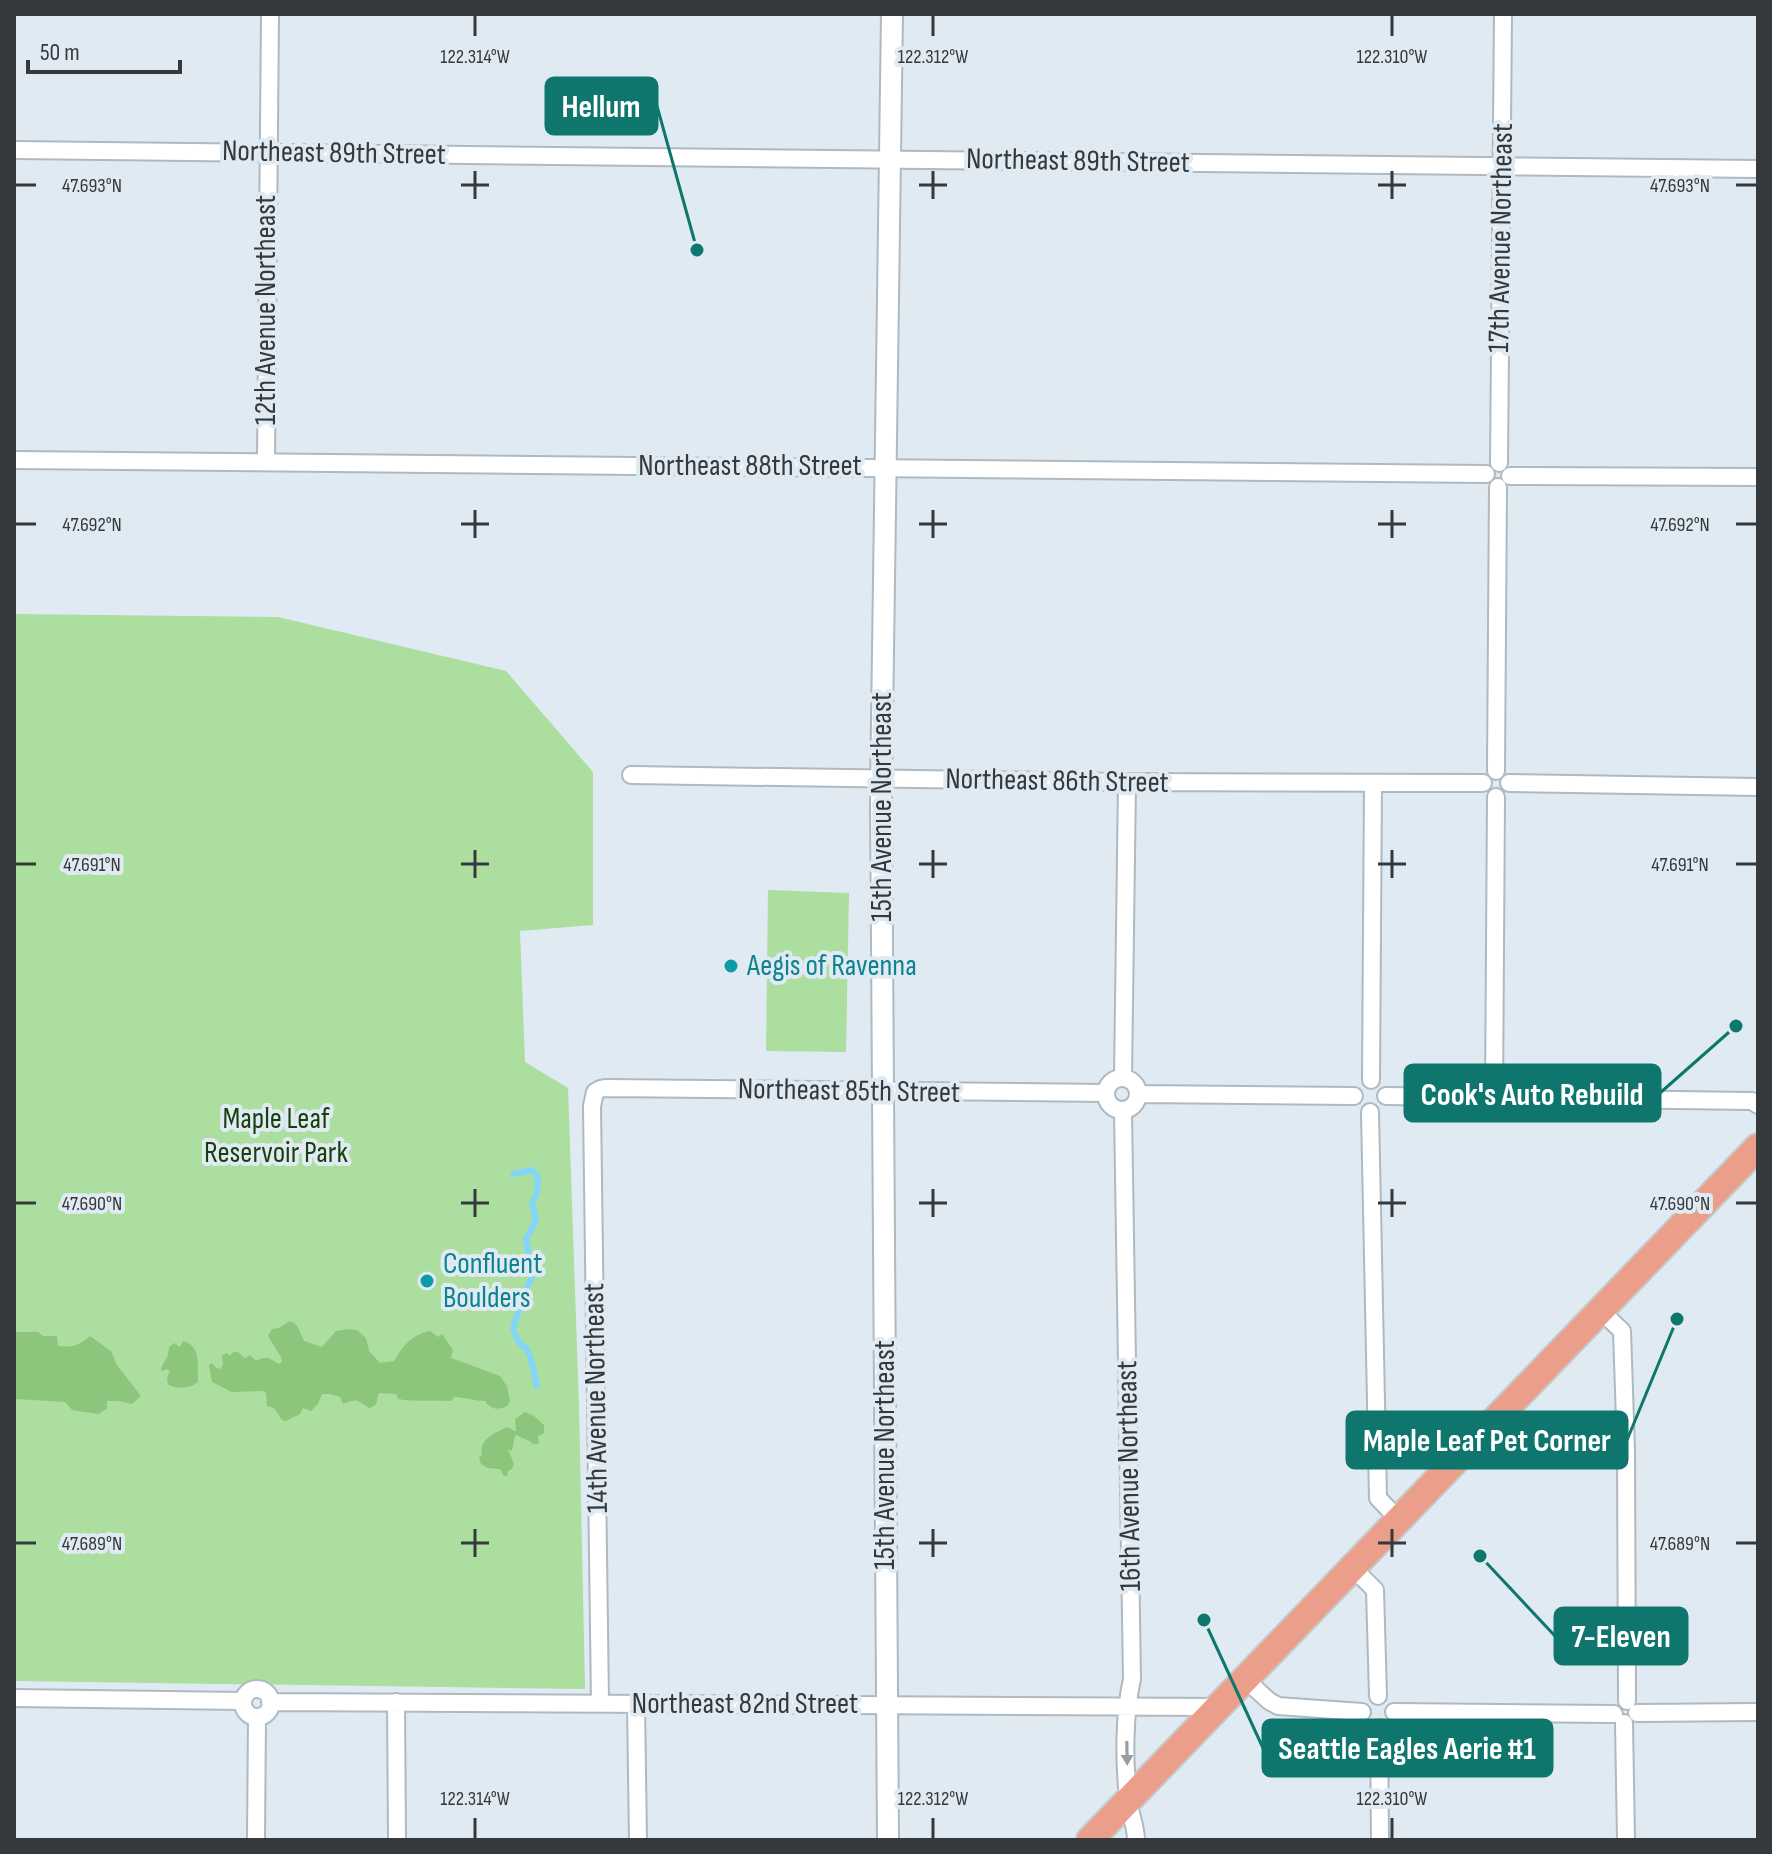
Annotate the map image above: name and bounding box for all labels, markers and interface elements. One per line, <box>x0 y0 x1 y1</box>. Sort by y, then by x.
scale bar <box>28 24 180 74</box>
text: 50 m <box>40 38 80 67</box>
text: 122.314°W <box>440 45 510 69</box>
text: 122.312°W <box>898 45 968 69</box>
text: 122.310°W <box>1357 45 1427 69</box>
callout: Hellum <box>546 78 657 134</box>
text: Hellum <box>562 88 640 127</box>
street label: 17th Avenue Northeast <box>1481 123 1521 353</box>
street label: Northeast 89th Street <box>222 133 446 173</box>
street label: Northeast 89th Street <box>966 141 1190 181</box>
text: 47.693°N <box>62 174 122 198</box>
text: 47.693°N <box>1650 174 1710 198</box>
street label: 12th Avenue Northeast <box>248 195 284 425</box>
street label: Northeast 88th Street <box>638 448 862 484</box>
text: 47.692°N <box>62 513 122 537</box>
text: 47.692°N <box>1650 513 1710 537</box>
street label: 15th Avenue Northeast <box>864 692 900 922</box>
street label: Northeast 86th Street <box>945 761 1169 801</box>
text: 47.691°N <box>63 853 121 877</box>
text: 47.691°N <box>1651 853 1709 877</box>
place label: Aegis of Ravenna <box>746 948 917 984</box>
marker: Aegis of Ravenna <box>722 957 740 975</box>
callout: Cook's Auto Rebuild <box>1405 1065 1660 1121</box>
street label: Northeast 85th Street <box>738 1071 960 1111</box>
text: Cook's Auto Rebuild <box>1421 1076 1643 1115</box>
park label: Maple Leaf Reservoir Park <box>204 1101 348 1171</box>
text: 47.690°N <box>62 1192 122 1216</box>
text: 47.690°N <box>1650 1192 1710 1216</box>
place label: Confluent Boulders <box>443 1246 542 1316</box>
marker: Confluent Boulders <box>418 1272 436 1290</box>
street label: 14th Avenue Northeast <box>576 1283 616 1513</box>
street label: 15th Avenue Northeast <box>867 1340 903 1570</box>
street label: 16th Avenue Northeast <box>1109 1360 1149 1592</box>
callout: Maple Leaf Pet Corner <box>1347 1412 1627 1468</box>
text: Maple Leaf Pet Corner <box>1363 1422 1611 1461</box>
text: 47.689°N <box>62 1532 122 1556</box>
text: 47.689°N <box>1650 1532 1710 1556</box>
callout: 7-Eleven <box>1555 1608 1687 1664</box>
text: 7-Eleven <box>1571 1618 1671 1657</box>
street label: Northeast 82nd Street <box>632 1686 858 1722</box>
callout: Seattle Eagles Aerie #1 <box>1263 1720 1552 1776</box>
text: Seattle Eagles Aerie #1 <box>1278 1730 1536 1769</box>
one-way arrow <box>1121 1741 1133 1766</box>
text: 122.314°W <box>440 1787 510 1811</box>
text: 122.312°W <box>898 1787 968 1811</box>
text: 122.310°W <box>1357 1787 1427 1811</box>

